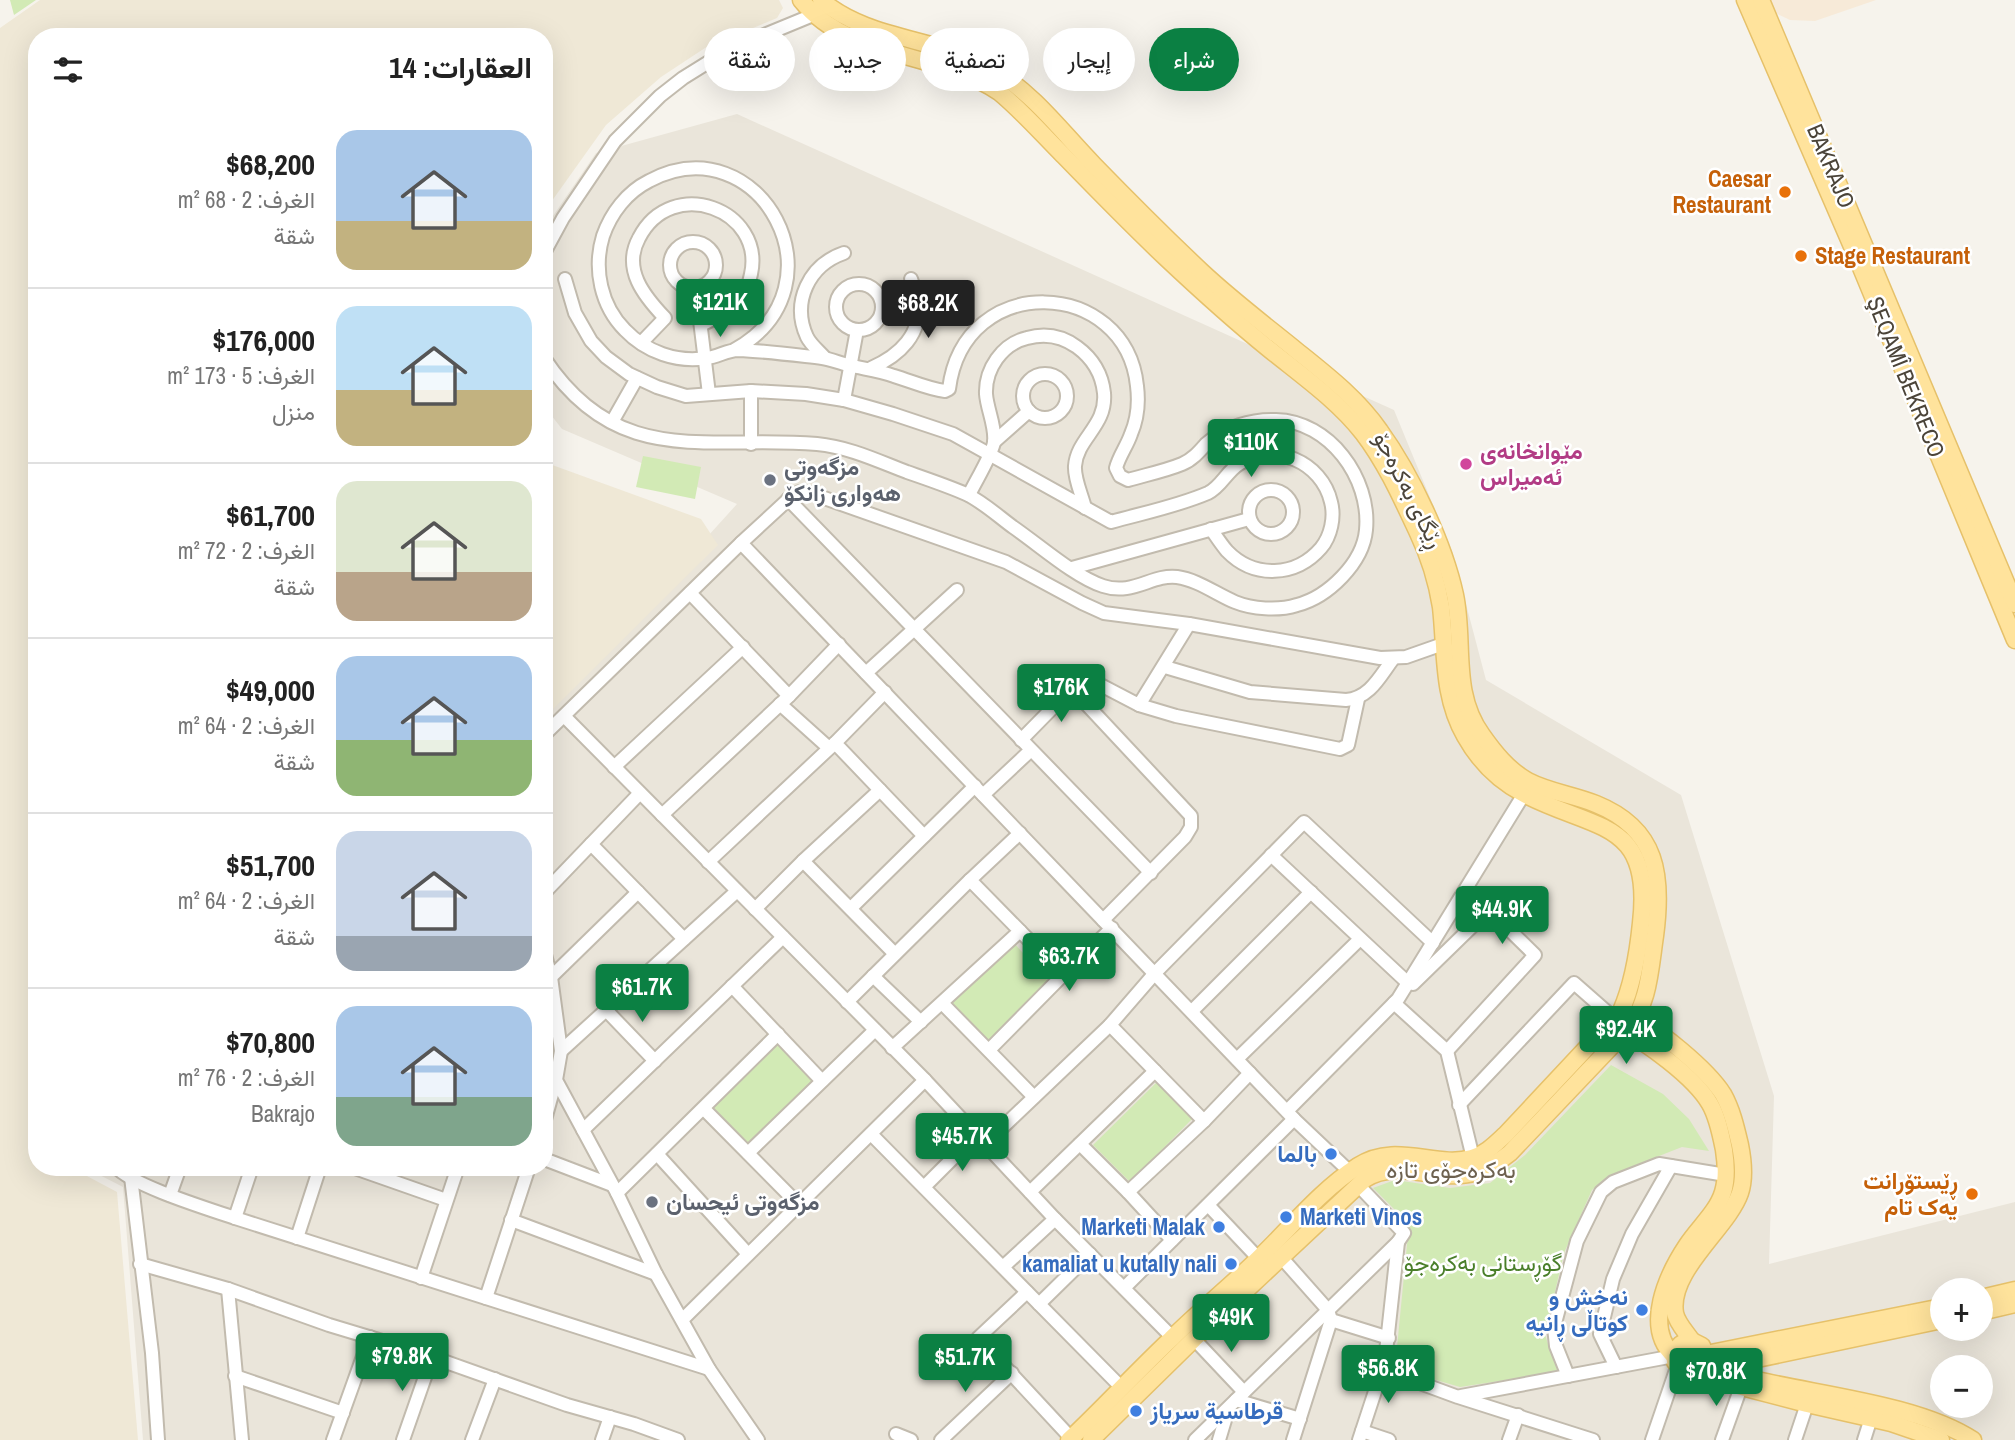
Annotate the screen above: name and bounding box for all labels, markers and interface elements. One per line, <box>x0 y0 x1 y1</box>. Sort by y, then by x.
chip: شقة <box>704 28 795 91</box>
chip: جديد <box>809 28 906 91</box>
chip: تصفية <box>920 28 1029 91</box>
chip: إيجار <box>1043 28 1135 91</box>
chip: شراء <box>1149 28 1239 91</box>
text: العقارات: 14 <box>389 47 532 87</box>
icon: filters <box>49 51 87 89</box>
street label: BAKRAJO <box>1800 119 1863 212</box>
text: $68,200 <box>226 144 315 184</box>
icon: home <box>392 158 476 242</box>
place label: Caesar Restaurant <box>1672 163 1772 220</box>
text: الغرف: 2 · 68 m² <box>178 184 315 215</box>
marker: Caesar Restaurant <box>1777 184 1793 200</box>
text: شقة <box>273 220 315 251</box>
place label: Stage Restaurant <box>1815 240 1970 271</box>
marker: Stage Restaurant <box>1793 248 1809 264</box>
pin: $121K <box>671 280 769 339</box>
pin: $68.2K <box>871 280 985 340</box>
text: $121K <box>692 286 748 317</box>
text: $68.2K <box>898 287 958 318</box>
street label: ŞEQAMÎ BEKRECO <box>1860 292 1953 462</box>
text: $176,000 <box>212 320 315 360</box>
icon: home <box>392 334 476 418</box>
text: الغرف: 5 · 173 m² <box>167 360 315 391</box>
text: منزل <box>272 396 315 427</box>
pin: $110K <box>1202 420 1300 479</box>
text: $110K <box>1224 426 1278 457</box>
street label: ڕێگای بەکرەجۆ <box>1363 426 1452 555</box>
place label: مێوانخانەی ئەمیراس <box>1480 435 1583 492</box>
place label: مزگەوتی هەواری زانکۆ <box>784 451 901 508</box>
marker: مێوانخانەی ئەمیراس <box>1458 456 1474 472</box>
marker: مزگەوتی هەواری زانکۆ <box>762 472 778 488</box>
text: $61,700 <box>226 495 315 535</box>
icon: home <box>392 509 476 593</box>
text: الغرف: 2 · 72 m² <box>178 535 315 566</box>
text: شقة <box>273 571 315 602</box>
pin: $176K <box>1012 664 1110 724</box>
text: $49,000 <box>226 670 315 710</box>
text: $176K <box>1033 671 1089 702</box>
icon: home <box>392 684 476 768</box>
text: الغرف: 2 · 64 m² <box>178 710 315 741</box>
text: شقة <box>273 746 315 777</box>
text: $51,700 <box>226 845 315 885</box>
icon: home <box>392 859 476 943</box>
text: الغرف: 2 · 64 m² <box>178 885 315 916</box>
pin: $44.9K <box>1445 886 1559 946</box>
text: $44.9K <box>1472 893 1532 924</box>
text: شقة <box>273 921 315 952</box>
pin: $63.7K <box>1012 934 1126 993</box>
text: $63.7K <box>1039 940 1099 971</box>
pin: $61.7K <box>585 964 699 1024</box>
text: $61.7K <box>612 971 672 1002</box>
pin: $92.4K <box>1569 1006 1683 1066</box>
text: $92.4K <box>1596 1013 1656 1044</box>
text: $70,800 <box>226 1022 315 1062</box>
icon: home <box>392 1034 476 1118</box>
text: الغرف: 2 · 76 m² <box>178 1062 315 1093</box>
text: Bakrajo <box>251 1098 315 1129</box>
pin: $45.7K <box>905 1114 1019 1173</box>
text: $45.7K <box>932 1120 992 1151</box>
place label: بالما <box>1277 1138 1317 1169</box>
marker: بالما <box>1323 1146 1339 1162</box>
district label: بەکرەجۆی تازە <box>1386 1153 1516 1185</box>
place label: ڕێستۆرانت یەک تام <box>1863 1165 1958 1222</box>
place label: مزگەوتی ئیحسان <box>666 1186 820 1217</box>
marker: ڕێستۆرانت یەک تام <box>1964 1186 1980 1202</box>
marker: مزگەوتی ئیحسان <box>644 1194 660 1210</box>
place label: Marketi Vinos <box>1300 1201 1422 1232</box>
marker: Marketi Vinos <box>1278 1209 1294 1225</box>
place label: Marketi Malak <box>1081 1211 1206 1242</box>
marker: Marketi Malak <box>1211 1219 1227 1235</box>
park label: گۆڕستانی بەکرەجۆ <box>1404 1247 1562 1282</box>
place label: kamaliat u kutally nali <box>1022 1248 1217 1279</box>
marker: kamaliat u kutally nali <box>1223 1256 1239 1272</box>
map controls <box>1930 1278 1993 1418</box>
button: + <box>1930 1278 1993 1341</box>
place label: نەخش و کوتاڵی ڕانیە <box>1526 1281 1628 1342</box>
pin: $49K <box>1190 1294 1272 1354</box>
text: $49K <box>1208 1301 1254 1332</box>
marker: نەخش و کوتاڵی ڕانیە <box>1634 1302 1650 1318</box>
pin: $79.8K <box>345 1334 459 1393</box>
pin: $51.7K <box>908 1334 1022 1394</box>
text: $79.8K <box>372 1340 432 1371</box>
text: $51.7K <box>935 1341 995 1372</box>
pin: $56.8K <box>1331 1346 1445 1405</box>
pin: $70.8K <box>1659 1348 1773 1408</box>
text: $56.8K <box>1358 1352 1418 1383</box>
text: $70.8K <box>1686 1355 1746 1386</box>
button: − <box>1930 1355 1993 1418</box>
place label: قرطاسية سرياز <box>1149 1395 1283 1426</box>
marker: قرطاسية سرياز <box>1128 1403 1144 1419</box>

